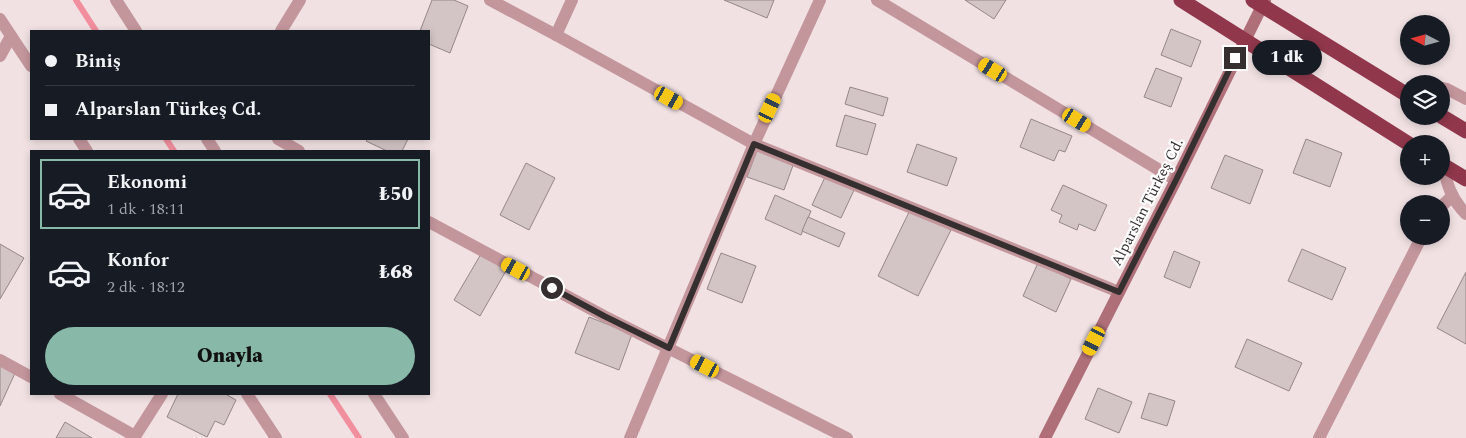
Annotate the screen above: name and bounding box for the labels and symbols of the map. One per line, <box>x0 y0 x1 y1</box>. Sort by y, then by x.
north arrow <box>1400 15 1450 65</box>
callout: 1 dk <box>1252 40 1322 76</box>
route end <box>1224 47 1246 69</box>
car <box>976 56 1009 84</box>
car <box>652 84 685 112</box>
car <box>756 91 783 125</box>
car <box>1060 106 1093 134</box>
street label: Alparslan Türkeş Cd. <box>1105 134 1190 270</box>
car <box>499 255 532 283</box>
route start <box>541 277 563 299</box>
car <box>1080 324 1107 358</box>
car <box>688 353 721 379</box>

